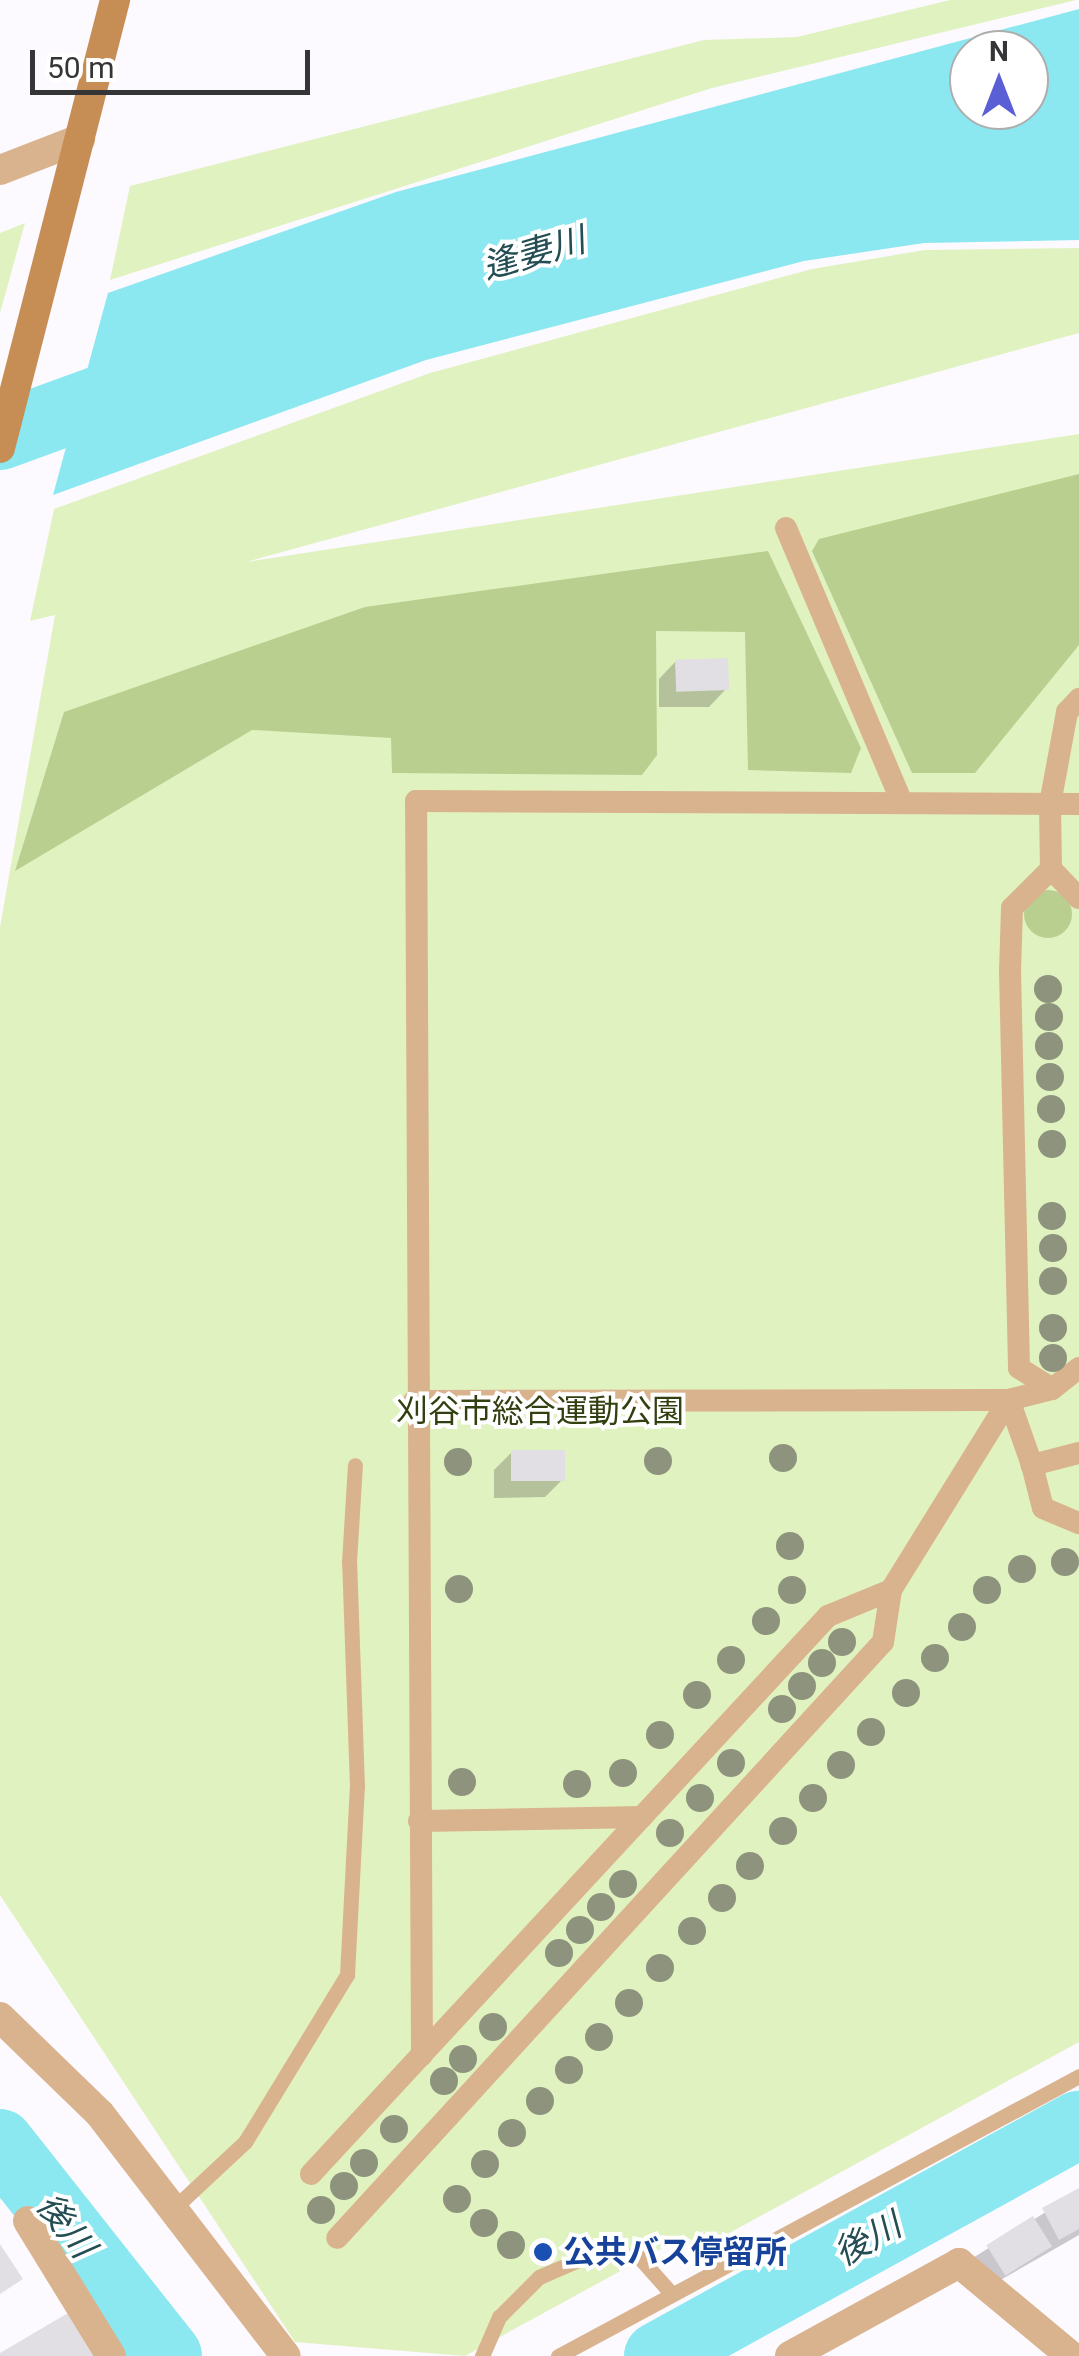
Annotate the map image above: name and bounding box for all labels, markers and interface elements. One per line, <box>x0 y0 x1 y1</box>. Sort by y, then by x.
scale bar <box>35 30 315 92</box>
north arrow <box>949 30 1049 130</box>
text: N <box>989 35 1009 68</box>
text: 50 m <box>47 50 114 85</box>
water label: 逢妻川 <box>478 219 590 289</box>
park label: 刈谷市総合運動公園 <box>396 1392 684 1430</box>
water label: 後川 <box>27 2185 103 2267</box>
water label: 後川 <box>827 2205 909 2275</box>
place label: 公共バス停留所 <box>563 2233 787 2271</box>
marker: 公共バス停留所 <box>532 2241 554 2263</box>

